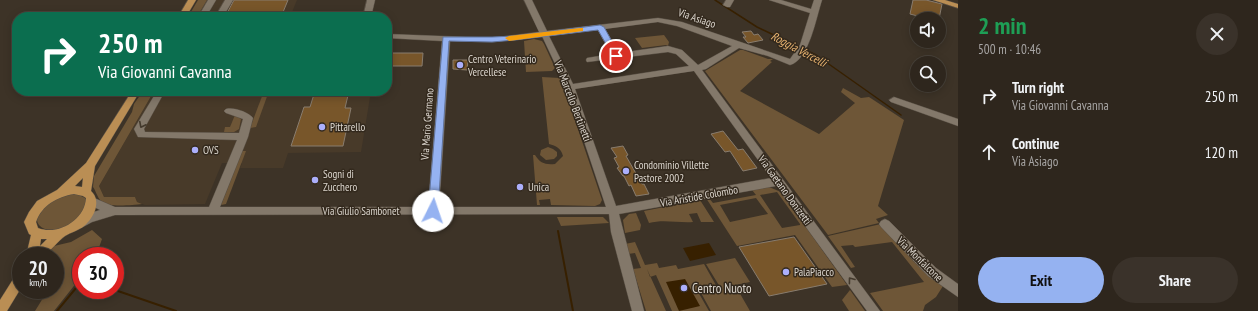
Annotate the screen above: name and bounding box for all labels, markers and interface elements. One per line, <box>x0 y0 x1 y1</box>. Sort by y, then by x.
street label: Via Asiago <box>675 5 718 31</box>
text: 2 min <box>978 10 1026 41</box>
map controls <box>910 12 946 92</box>
button: sound <box>910 12 946 48</box>
button: close <box>1196 13 1238 55</box>
text: 250 m <box>98 24 162 61</box>
icon: right <box>32 28 84 80</box>
water label: Roggia Vercelli <box>769 28 831 71</box>
pin <box>599 39 633 73</box>
text: 500 m · 10:46 <box>978 41 1041 58</box>
icon: arrive <box>605 45 627 67</box>
place label: Centro Veterinario Vercellese <box>467 52 537 79</box>
button: search <box>910 56 946 92</box>
street label: Via Marcello Bertinetti <box>551 58 595 143</box>
text: Via Giovanni Cavanna <box>98 60 232 83</box>
marker: Centro Veterinario Vercellese <box>455 60 465 70</box>
text: Turn right <box>1012 78 1064 97</box>
icon: right <box>978 85 1000 107</box>
street label: Via Mario Germano <box>417 87 437 162</box>
text: 250 m <box>1205 87 1238 106</box>
text: Via Giovanni Cavanna <box>1012 97 1109 114</box>
place label: Pittarello <box>330 120 365 134</box>
one-way arrow <box>139 121 147 128</box>
marker: Pittarello <box>317 122 327 132</box>
text: Continue <box>1012 134 1059 153</box>
icon: ahead <box>978 141 1000 163</box>
place label: OVS <box>203 143 219 157</box>
text: 120 m <box>1205 143 1238 162</box>
marker: OVS <box>190 145 200 155</box>
street label: Via Gaetano Donizetti <box>755 152 815 227</box>
text: Via Asiago <box>1012 153 1058 170</box>
place label: Condominio Villette Pastore 2002 <box>634 158 710 185</box>
marker: Condominio Villette Pastore 2002 <box>621 166 631 176</box>
place label: Sogni di Zucchero <box>323 167 357 194</box>
marker: Sogni di Zucchero <box>310 175 320 185</box>
place label: Unica <box>528 180 549 194</box>
marker: Unica <box>515 182 525 192</box>
street label: Via Aristide Colombo <box>658 182 739 210</box>
position arrow <box>412 190 454 232</box>
street label: Via Giulio Sambonet <box>321 204 400 218</box>
street label: Via Monfalcone <box>893 233 946 285</box>
speed limit sign: 30 <box>72 247 124 299</box>
text: 20 <box>28 255 48 281</box>
button: Exit <box>978 257 1104 303</box>
button: Share <box>1112 257 1238 303</box>
place label: PalaPiacco <box>794 265 834 279</box>
marker: PalaPiacco <box>781 267 791 277</box>
text: km/h <box>29 276 47 289</box>
one-way arrow <box>849 277 856 284</box>
place label: Centro Nuoto <box>692 280 752 297</box>
marker: Centro Nuoto <box>679 283 689 293</box>

